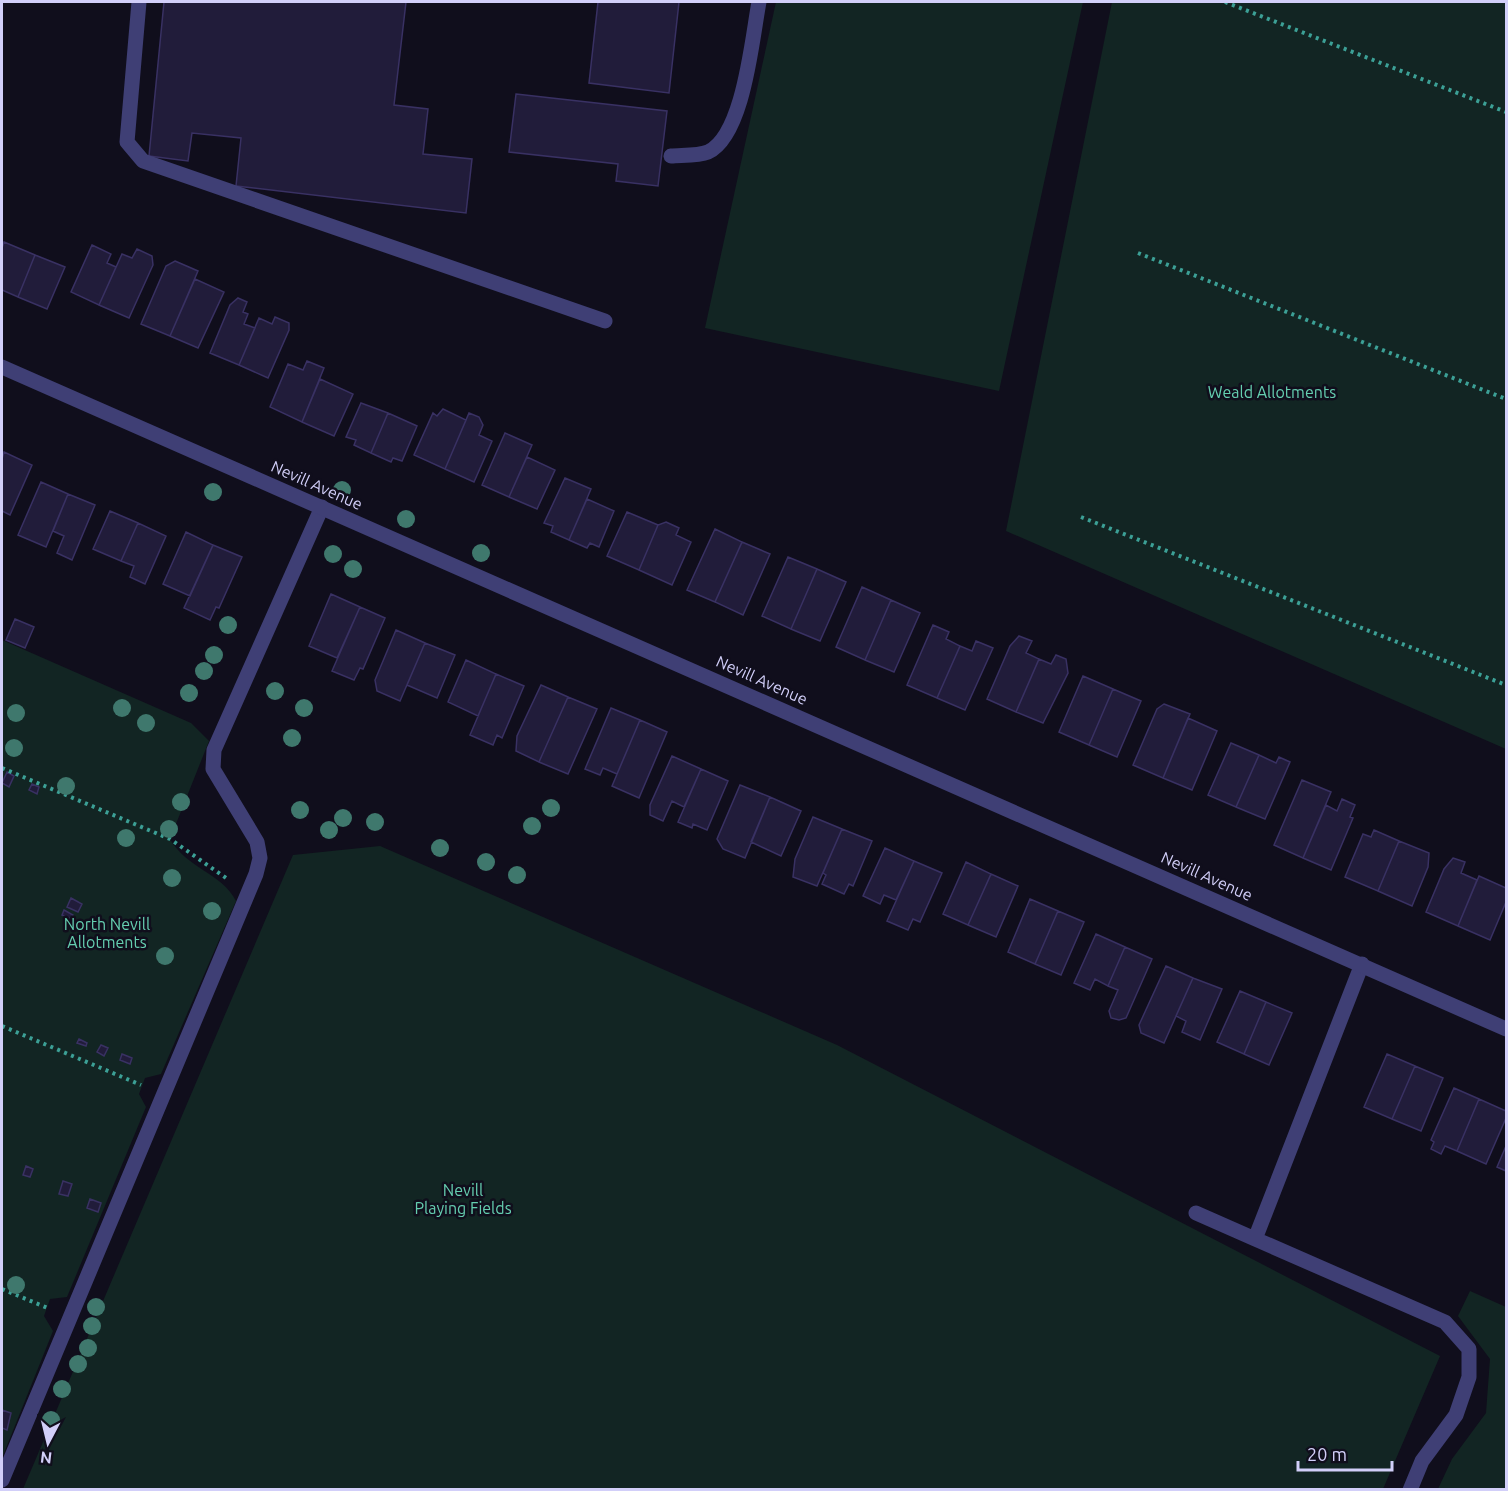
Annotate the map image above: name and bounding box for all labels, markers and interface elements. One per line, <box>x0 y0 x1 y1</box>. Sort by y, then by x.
park label: Weald Allotments <box>1208 383 1336 401</box>
street label: Nevill Avenue <box>269 457 365 513</box>
street label: Nevill Avenue <box>714 652 810 708</box>
street label: Nevill Avenue <box>1159 848 1255 904</box>
park label: North Nevill Allotments <box>64 915 150 951</box>
park label: Nevill Playing Fields <box>414 1181 512 1217</box>
north arrow <box>18 1413 78 1473</box>
scale bar <box>1298 1434 1392 1472</box>
text: 20 m <box>1307 1444 1347 1464</box>
text: N <box>39 1448 53 1468</box>

